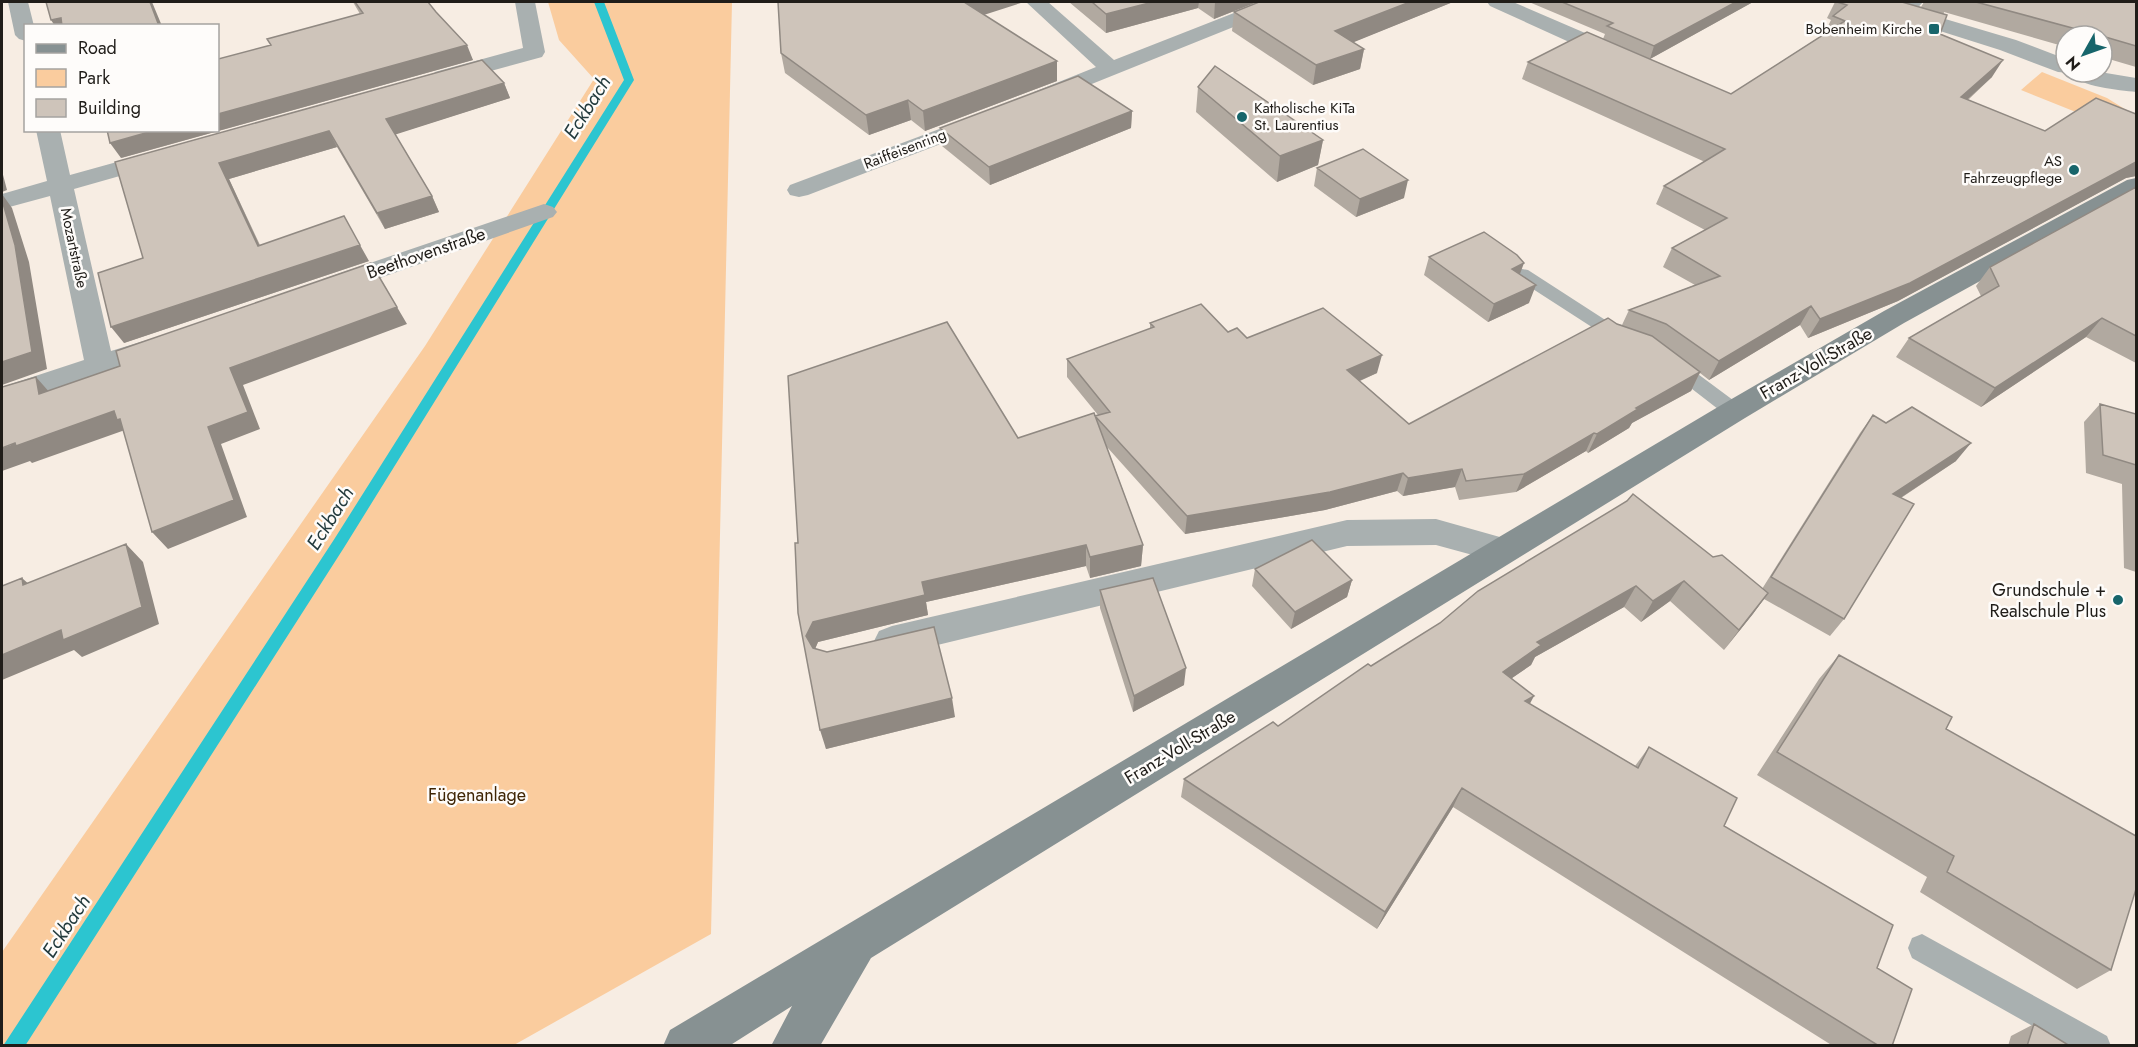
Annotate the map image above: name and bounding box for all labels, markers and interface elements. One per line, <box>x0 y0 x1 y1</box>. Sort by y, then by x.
place label: Bobenheim Kirche <box>1806 18 1922 40</box>
marker: Bobenheim Kirche <box>1927 22 1941 36</box>
legend <box>24 24 219 132</box>
north arrow <box>2054 24 2114 84</box>
text: Road <box>78 35 117 61</box>
text: N <box>2060 51 2086 76</box>
text: Park <box>78 65 110 91</box>
water label: Eckbach <box>557 70 618 145</box>
text: Building <box>78 95 141 121</box>
place label: Katholische KiTa St. Laurentius <box>1254 97 1355 136</box>
marker: Katholische KiTa St. Laurentius <box>1235 110 1249 124</box>
street label: Raiffeisenring <box>861 123 949 175</box>
place label: AS Fahrzeugpflege <box>1963 150 2062 189</box>
marker: AS Fahrzeugpflege <box>2067 163 2081 177</box>
street label: Mozartstraße <box>55 206 93 290</box>
street label: Beethovenstraße <box>363 221 489 285</box>
street label: Franz-Voll-Straße <box>1755 320 1877 406</box>
water label: Eckbach <box>300 481 361 556</box>
place label: Grundschule + Realschule Plus <box>1990 577 2106 624</box>
marker: Grundschule + Realschule Plus <box>2111 593 2125 607</box>
street label: Franz-Voll-Straße <box>1119 703 1241 791</box>
park label: Fügenanlage <box>428 782 526 808</box>
water label: Eckbach <box>35 889 98 964</box>

